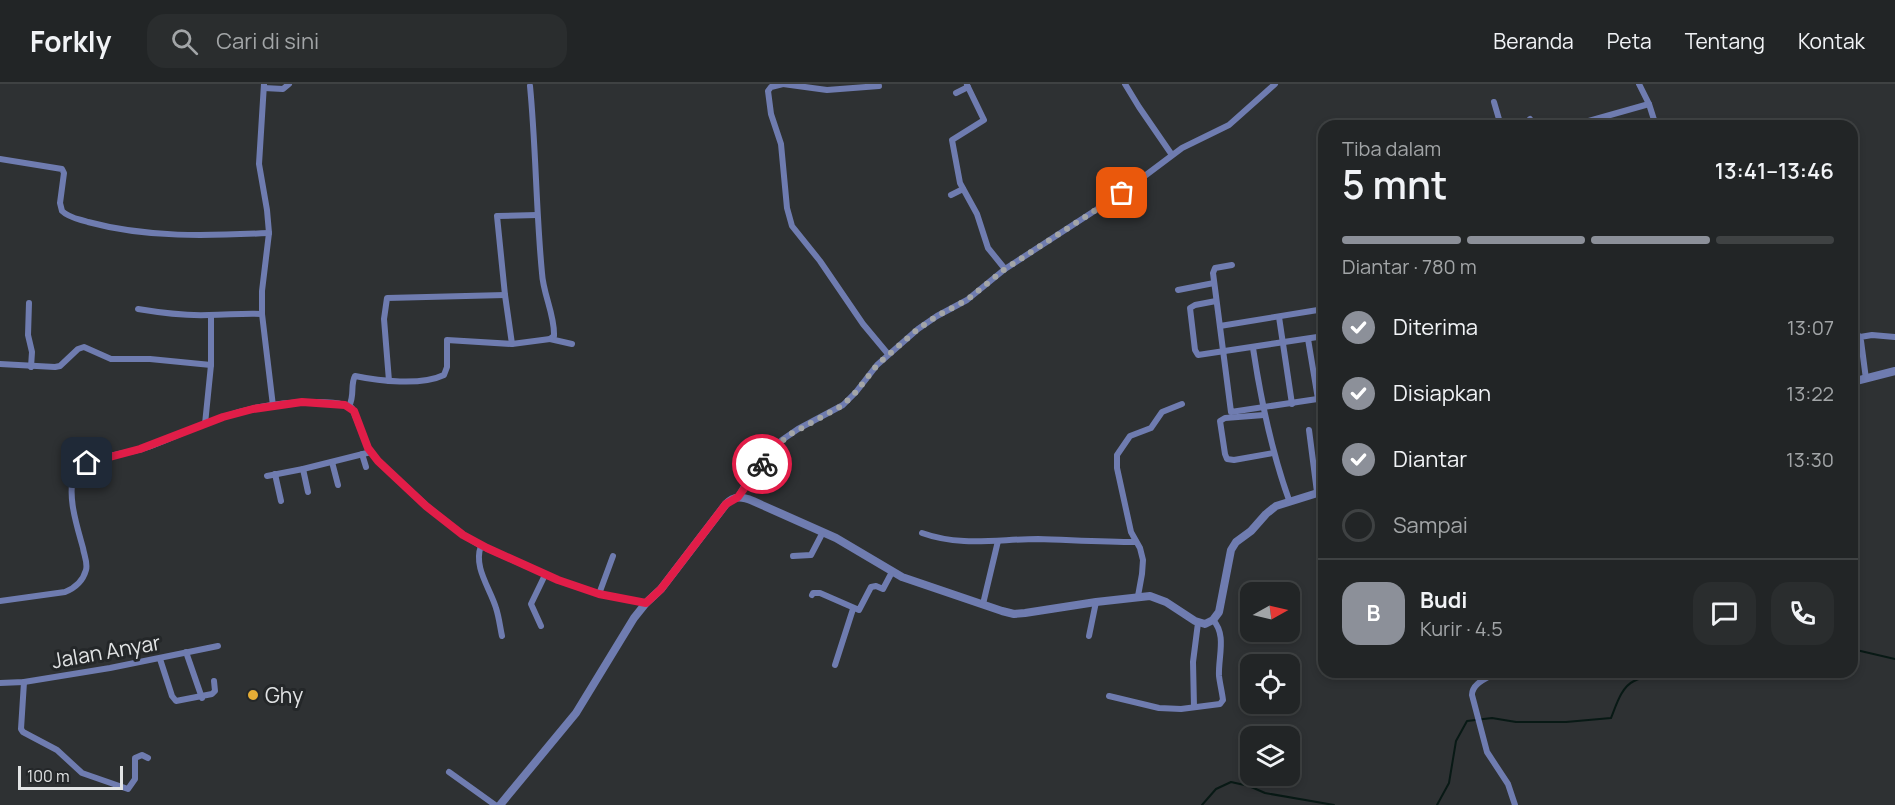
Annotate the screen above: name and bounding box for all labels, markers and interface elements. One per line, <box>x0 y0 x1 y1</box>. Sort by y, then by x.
search box <box>147 14 567 68</box>
text: Forkly <box>30 22 111 60</box>
icon: search <box>168 25 201 58</box>
text: Cari di sini <box>216 26 319 56</box>
text: Beranda <box>1493 27 1574 55</box>
text: Peta <box>1607 27 1652 55</box>
text: Tentang <box>1685 27 1765 55</box>
text: Kontak <box>1798 27 1865 55</box>
text: Tiba dalam <box>1342 135 1441 162</box>
text: 13:41–13:46 <box>1715 156 1834 186</box>
text: 5 mnt <box>1342 157 1447 211</box>
pin <box>1096 167 1147 218</box>
icon: bag <box>1105 176 1138 209</box>
text: Diantar · 780 m <box>1342 253 1477 280</box>
icon: check <box>1342 311 1375 344</box>
text: Diterima <box>1393 312 1478 342</box>
text: 13:07 <box>1787 314 1834 341</box>
icon: check <box>1342 377 1375 410</box>
text: Disiapkan <box>1393 378 1491 408</box>
text: 13:22 <box>1786 380 1834 407</box>
courier <box>732 434 792 494</box>
pin <box>61 437 112 488</box>
icon: check <box>1342 443 1375 476</box>
text: Diantar <box>1393 444 1467 474</box>
icon: home <box>70 446 103 479</box>
text: 13:30 <box>1786 446 1834 473</box>
icon: bike <box>746 448 779 481</box>
text: Sampai <box>1393 510 1468 540</box>
north arrow <box>1240 582 1300 642</box>
map controls <box>1240 582 1300 786</box>
button: chat <box>1693 582 1756 645</box>
button: phone <box>1771 582 1834 645</box>
text: Budi <box>1420 585 1467 615</box>
text: B <box>1367 598 1380 628</box>
text: Kurir · 4.5 <box>1420 615 1503 642</box>
street label: Jalan Anyar <box>49 628 163 674</box>
button: locate <box>1240 654 1300 714</box>
place label: Ghy <box>265 681 303 709</box>
marker: Ghy <box>246 688 260 702</box>
button: layers <box>1240 726 1300 786</box>
scale bar <box>18 763 123 790</box>
text: 100 m <box>27 765 70 787</box>

